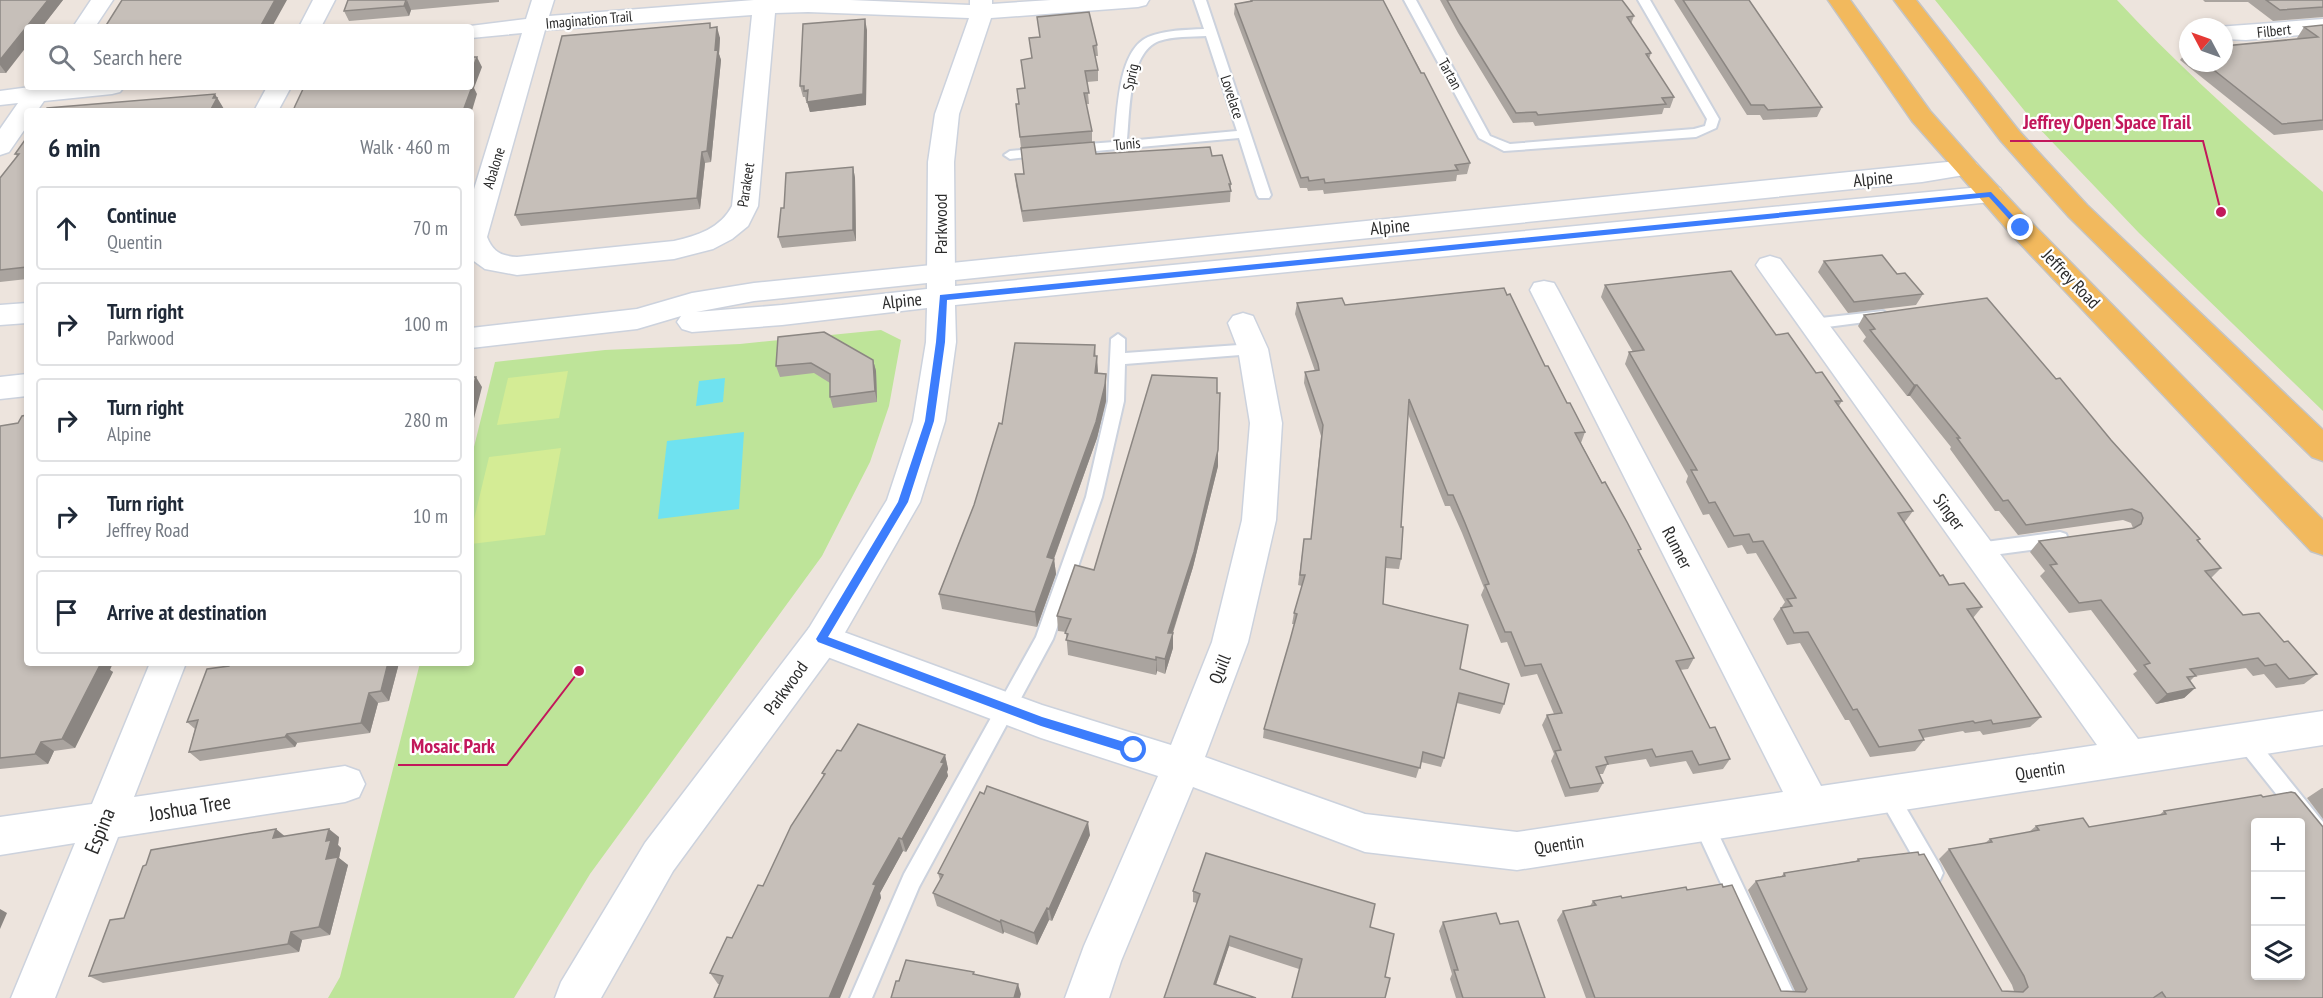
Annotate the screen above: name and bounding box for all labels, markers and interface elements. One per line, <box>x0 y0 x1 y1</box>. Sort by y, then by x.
street label: Imagination Trail <box>545 6 634 33</box>
north arrow <box>2179 18 2233 72</box>
street label: Filbert <box>2256 19 2292 42</box>
search box <box>24 24 474 90</box>
icon: search <box>45 41 78 74</box>
text: Search here <box>93 43 182 71</box>
street label: Tartan <box>1434 55 1467 93</box>
street label: Sprig <box>1118 62 1143 92</box>
street label: Lovelace <box>1217 73 1248 121</box>
callout: Jeffrey Open Space Trail <box>2010 103 2203 141</box>
text: Jeffrey Open Space Trail <box>2022 109 2191 135</box>
text: 6 min <box>48 131 101 164</box>
street label: Tunis <box>1113 133 1141 154</box>
text: Walk · 460 m <box>360 134 450 160</box>
street label: Abalone <box>478 145 509 191</box>
street label: Parakeet <box>733 161 758 208</box>
street label: Alpine <box>1852 165 1894 192</box>
street label: Parkwood <box>929 194 952 254</box>
text: Continue <box>107 201 177 229</box>
icon: ahead <box>50 212 83 245</box>
street label: Alpine <box>1369 213 1411 240</box>
route end <box>2007 214 2033 240</box>
text: 70 m <box>413 215 448 241</box>
text: Quentin <box>107 229 162 255</box>
street label: Jeffrey Road <box>2037 243 2105 313</box>
street label: Alpine <box>881 287 923 314</box>
text: Turn right <box>107 297 184 325</box>
icon: right <box>50 308 83 341</box>
text: 100 m <box>404 311 448 337</box>
text: Parkwood <box>107 325 174 351</box>
text: Turn right <box>107 393 184 421</box>
icon: right <box>50 404 83 437</box>
text: 280 m <box>404 407 448 433</box>
text: Alpine <box>107 421 151 447</box>
text: Turn right <box>107 489 184 517</box>
street label: Singer <box>1928 489 1970 535</box>
icon: right <box>50 500 83 533</box>
text: 10 m <box>413 503 448 529</box>
text: Jeffrey Road <box>107 517 189 543</box>
street label: Runner <box>1657 523 1698 573</box>
icon: arrive <box>50 596 83 629</box>
text: Arrive at destination <box>107 598 267 626</box>
street label: Quill <box>1203 650 1236 687</box>
street label: Parkwood <box>758 656 813 719</box>
callout: Mosaic Park <box>398 727 507 765</box>
text: Mosaic Park <box>411 733 496 759</box>
route start <box>1120 736 1146 762</box>
street label: Quentin <box>2014 755 2066 786</box>
street label: Joshua Tree <box>146 788 233 827</box>
street label: Espina <box>78 804 121 858</box>
map controls <box>2251 818 2305 980</box>
button: + <box>2251 818 2305 872</box>
street label: Quentin <box>1533 829 1585 860</box>
button: − <box>2251 872 2305 926</box>
button: layers <box>2251 926 2305 980</box>

